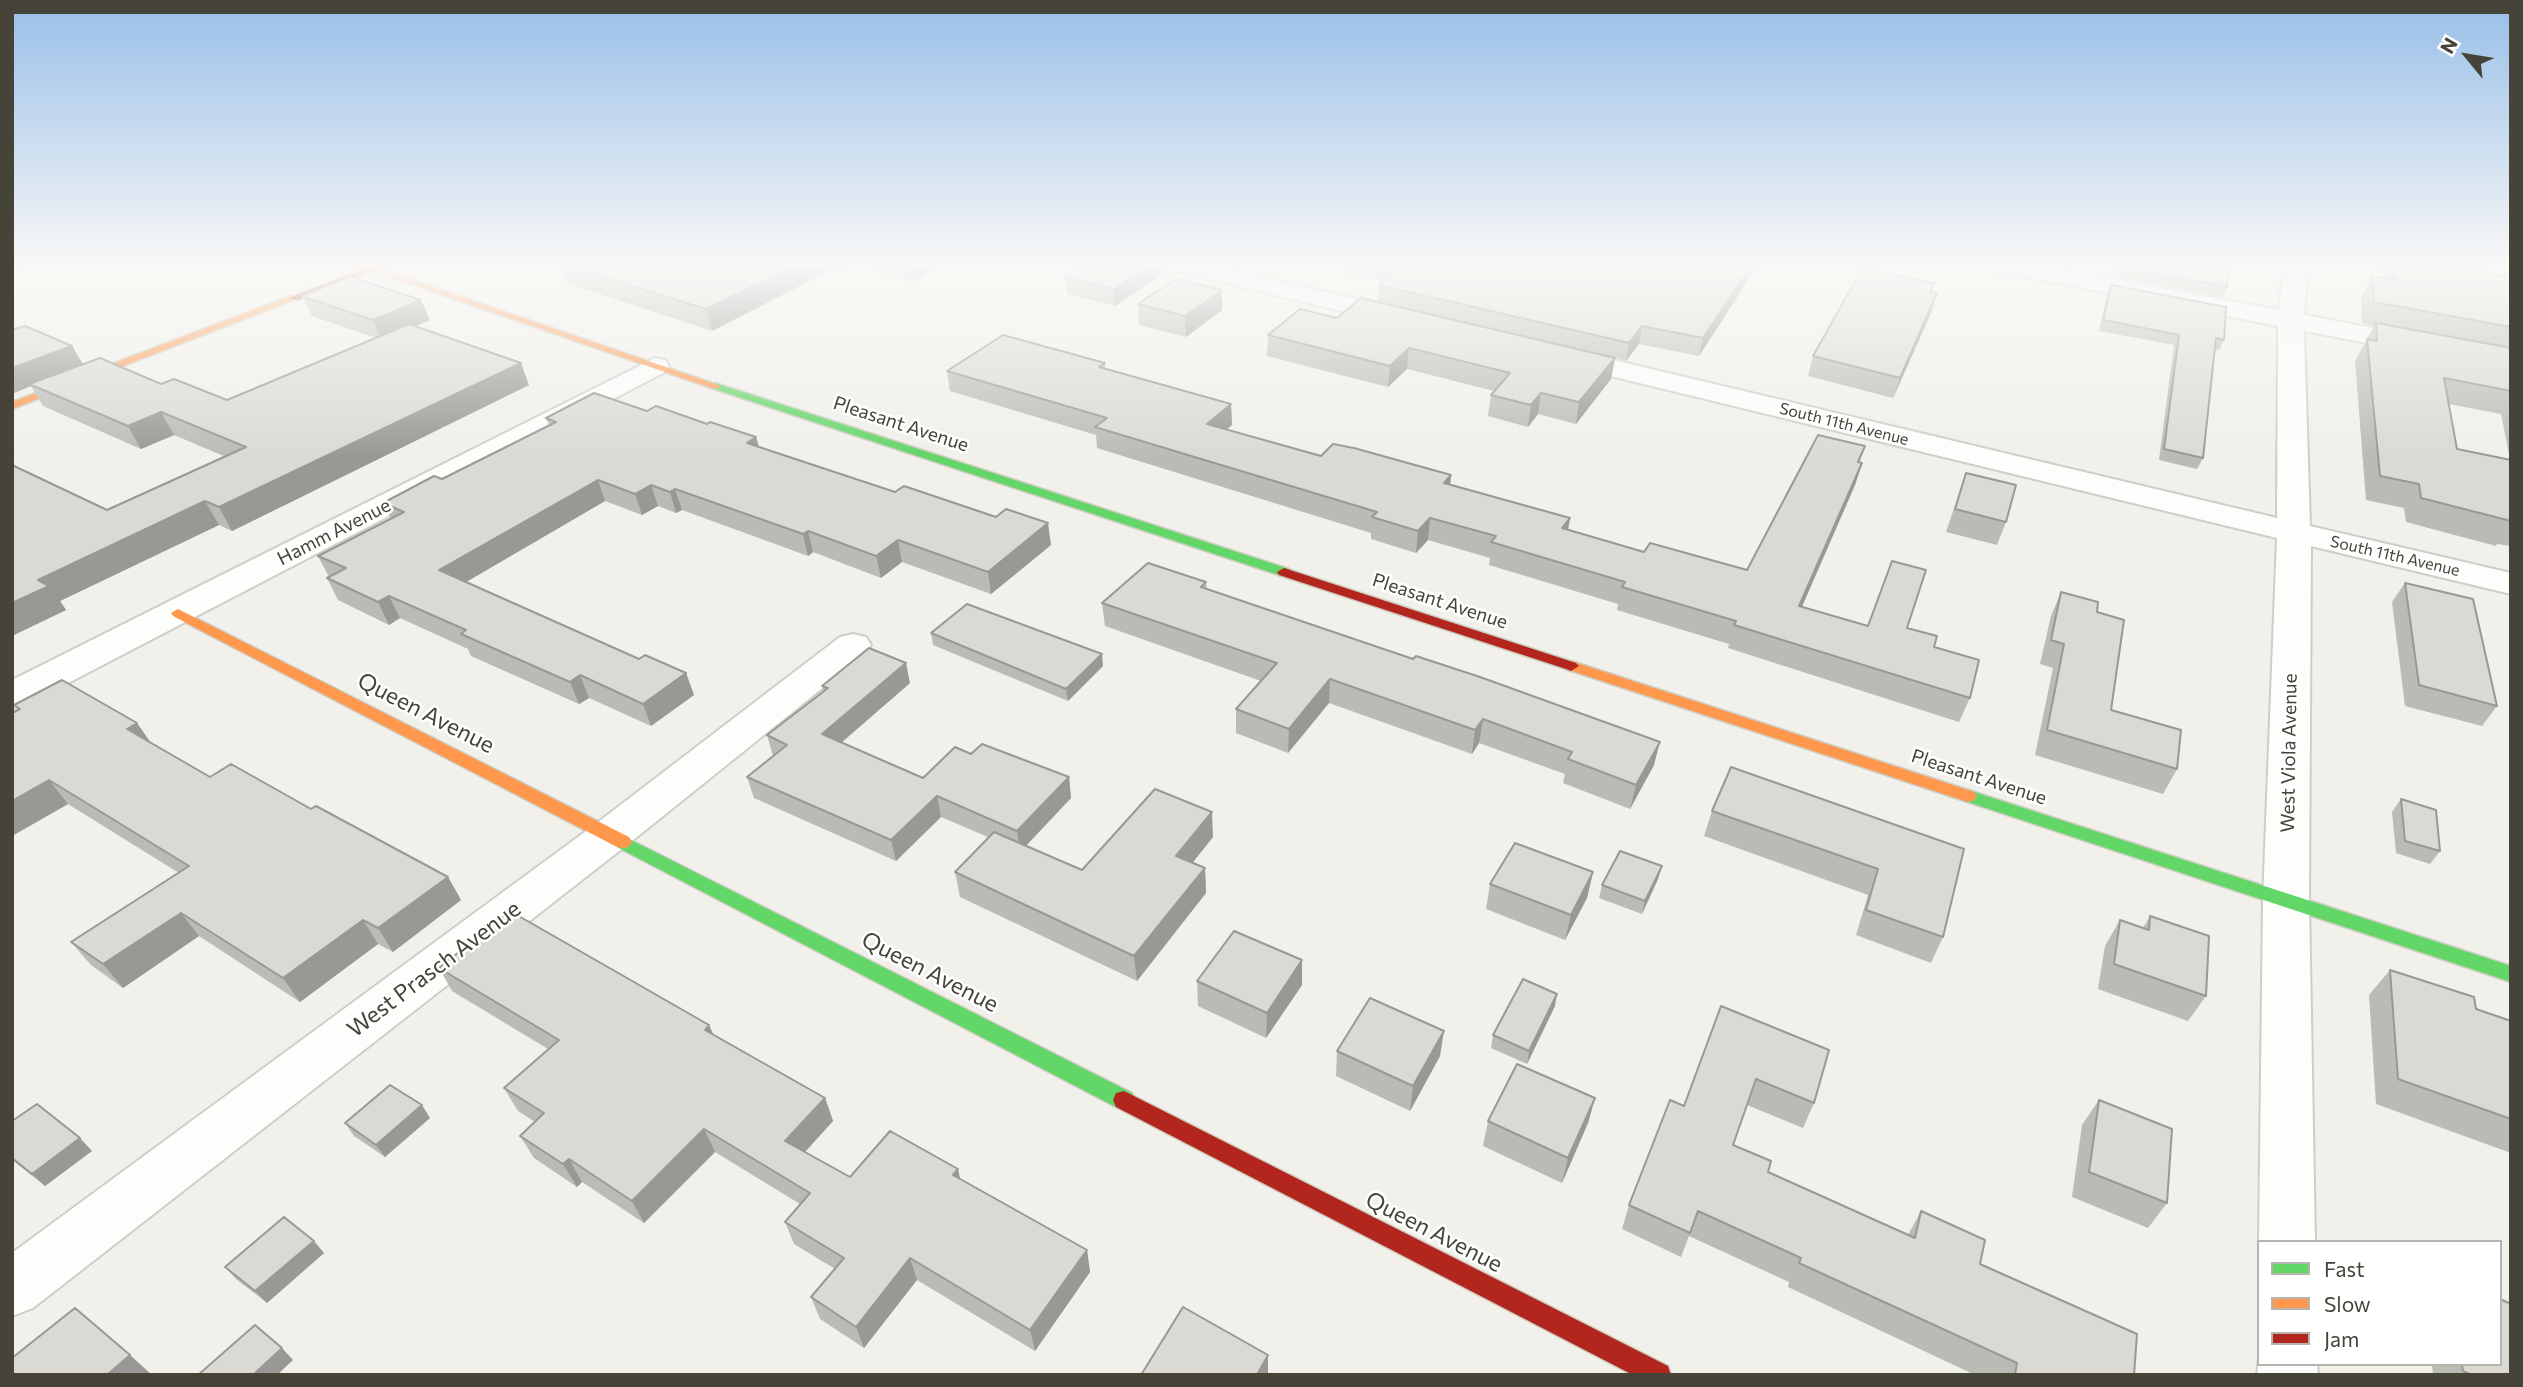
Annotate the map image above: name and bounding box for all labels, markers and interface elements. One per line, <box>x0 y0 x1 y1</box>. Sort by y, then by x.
north arrow <box>2432 21 2502 91</box>
text: N <box>2435 33 2462 57</box>
street label: Pleasant Avenue <box>830 391 972 457</box>
street label: South 11th Avenue <box>1777 399 1911 449</box>
street label: Hamm Avenue <box>273 494 395 570</box>
street label: South 11th Avenue <box>2328 532 2462 580</box>
street label: Pleasant Avenue <box>1369 568 1511 634</box>
street label: Queen Avenue <box>353 667 499 759</box>
street label: West Viola Avenue <box>2276 673 2302 833</box>
street label: Pleasant Avenue <box>1908 744 2050 810</box>
street label: West Prasch Avenue <box>342 895 526 1043</box>
street label: Queen Avenue <box>857 926 1003 1018</box>
street label: Queen Avenue <box>1361 1186 1507 1278</box>
legend <box>2257 1240 2502 1366</box>
text: Fast <box>2324 1256 2365 1281</box>
text: Slow <box>2324 1291 2371 1316</box>
text: Jam <box>2324 1326 2359 1351</box>

